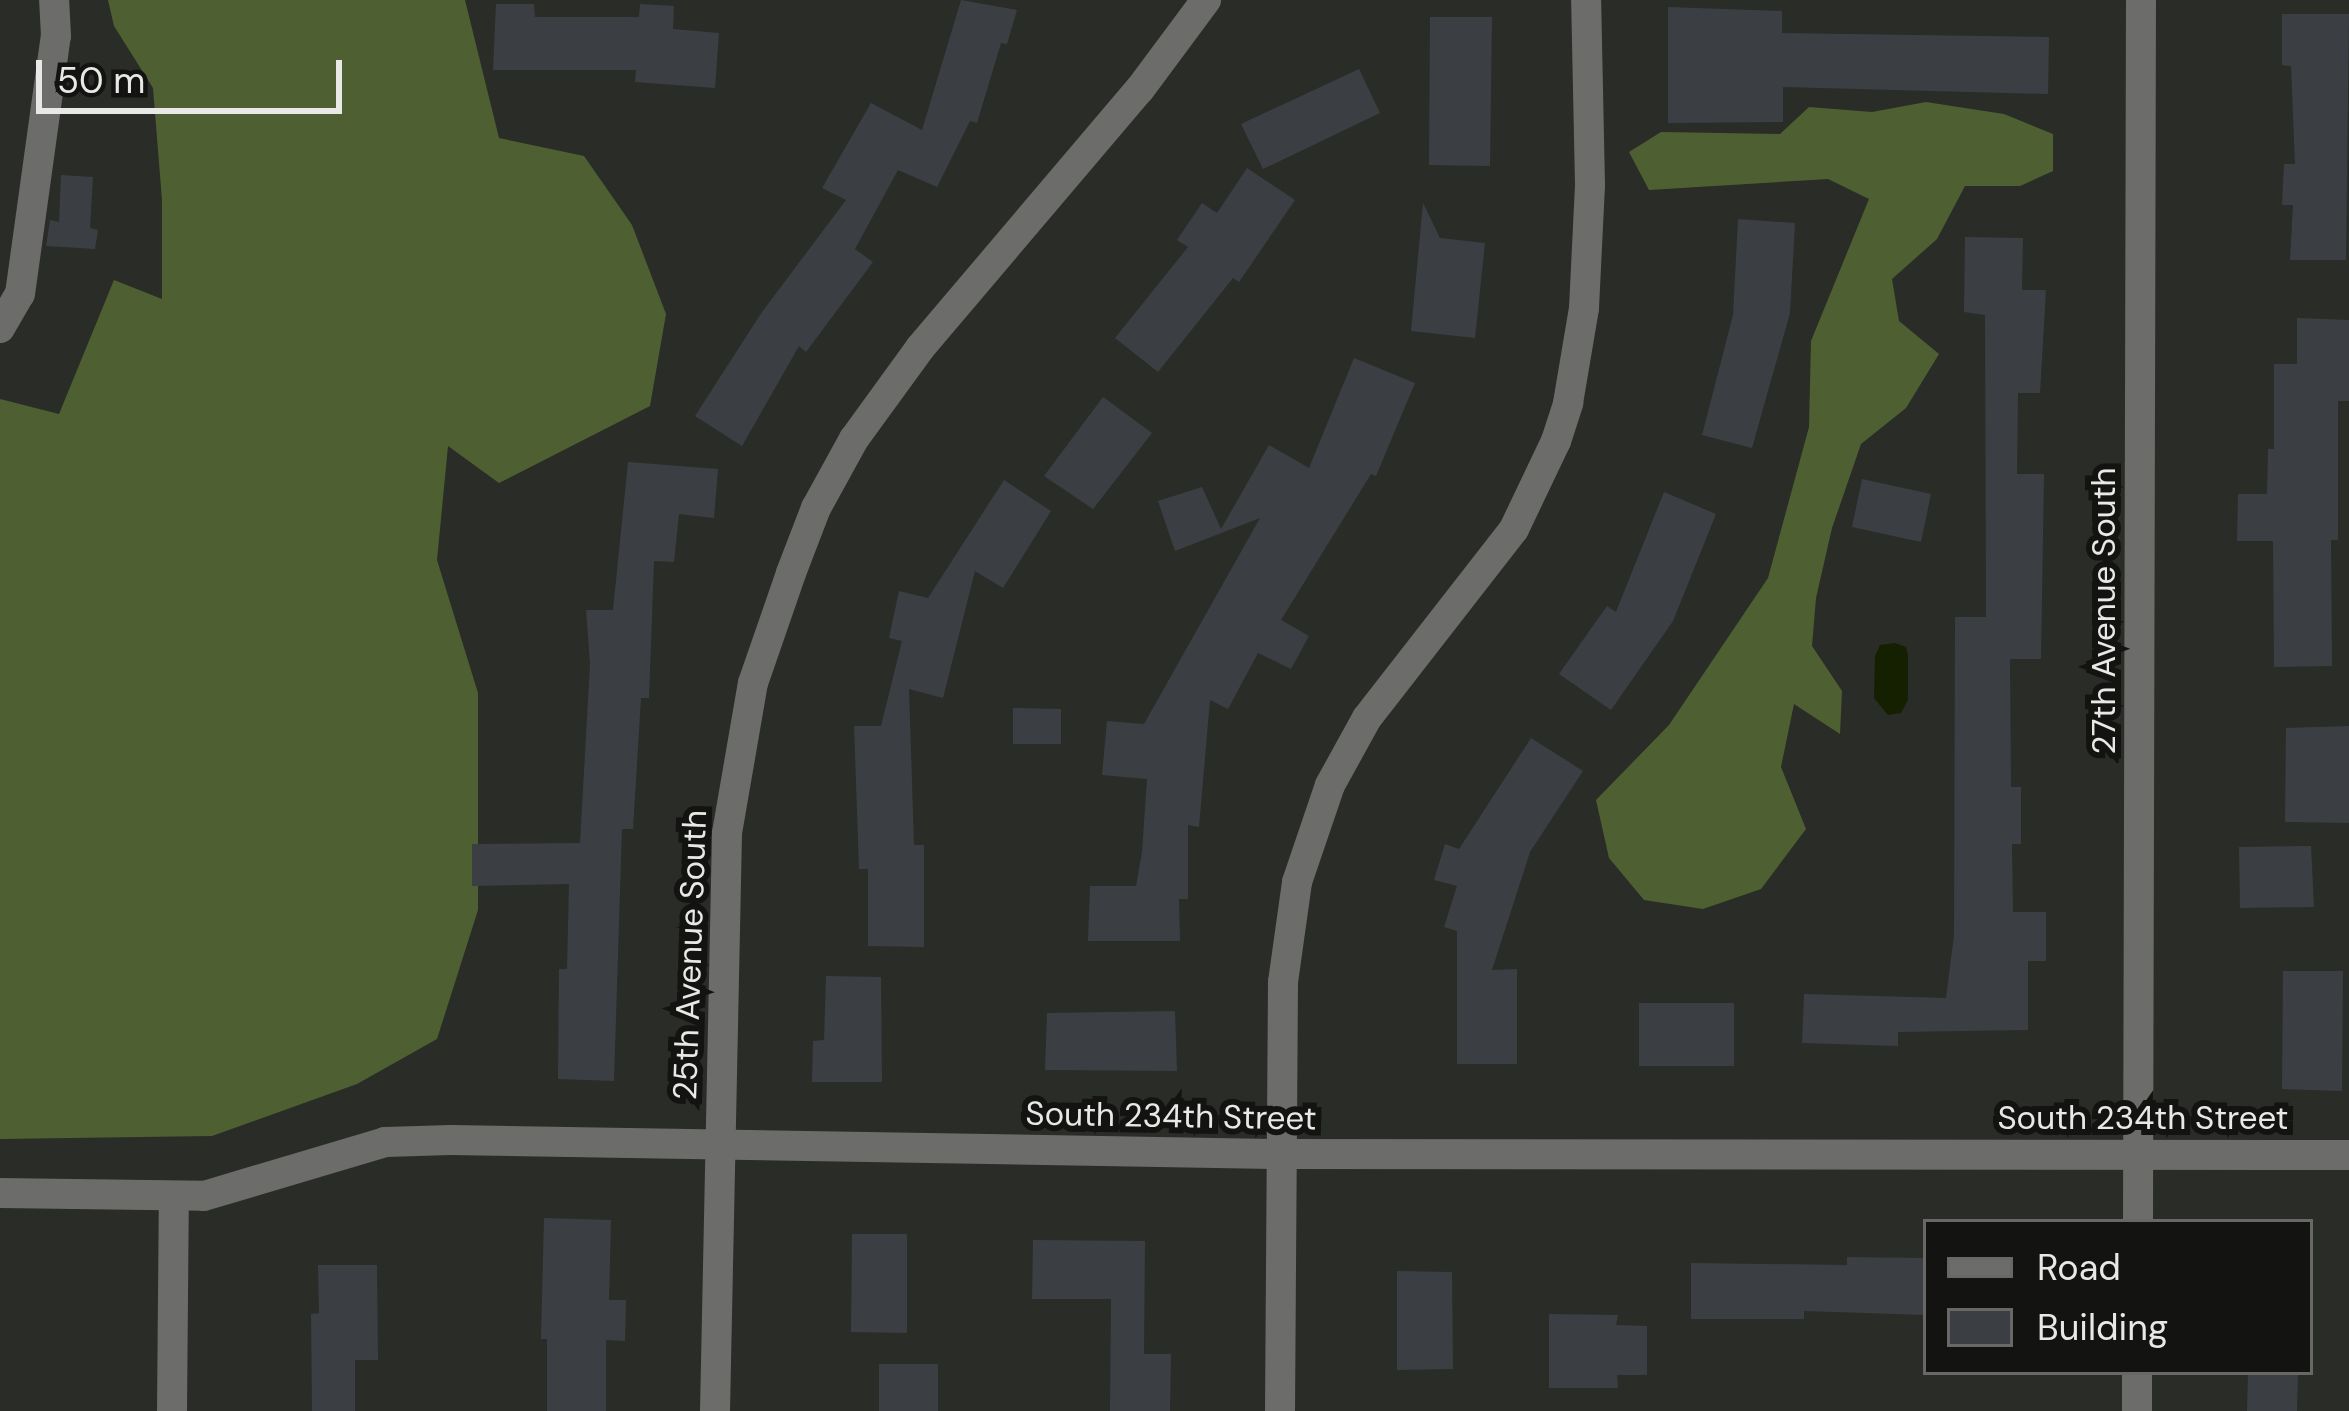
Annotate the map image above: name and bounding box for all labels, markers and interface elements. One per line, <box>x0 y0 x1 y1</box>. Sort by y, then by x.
scale bar <box>42 36 348 110</box>
text: 50 m <box>57 57 145 104</box>
street label: 27th Avenue South <box>2084 467 2124 755</box>
street label: 25th Avenue South <box>665 809 715 1101</box>
street label: South 234th Street <box>1025 1094 1317 1138</box>
street label: South 234th Street <box>1997 1098 2289 1138</box>
legend <box>1923 1219 2313 1375</box>
text: Road <box>2037 1244 2121 1291</box>
text: Building <box>2037 1304 2168 1351</box>

